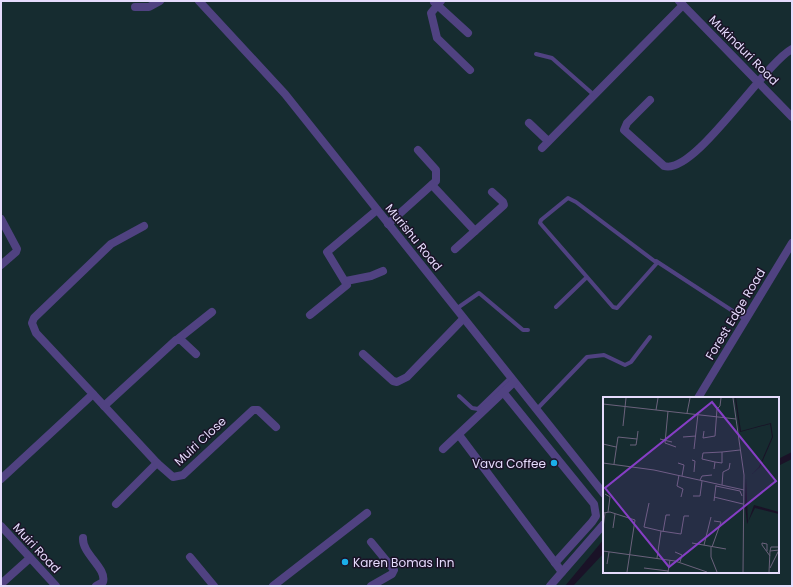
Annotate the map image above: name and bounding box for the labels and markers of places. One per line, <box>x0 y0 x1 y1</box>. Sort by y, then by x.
place label: Vava Coffee <box>472 455 546 472</box>
marker: Vava Coffee <box>549 458 559 468</box>
place label: Karen Bomas Inn <box>353 554 454 571</box>
marker: Karen Bomas Inn <box>340 557 350 567</box>

